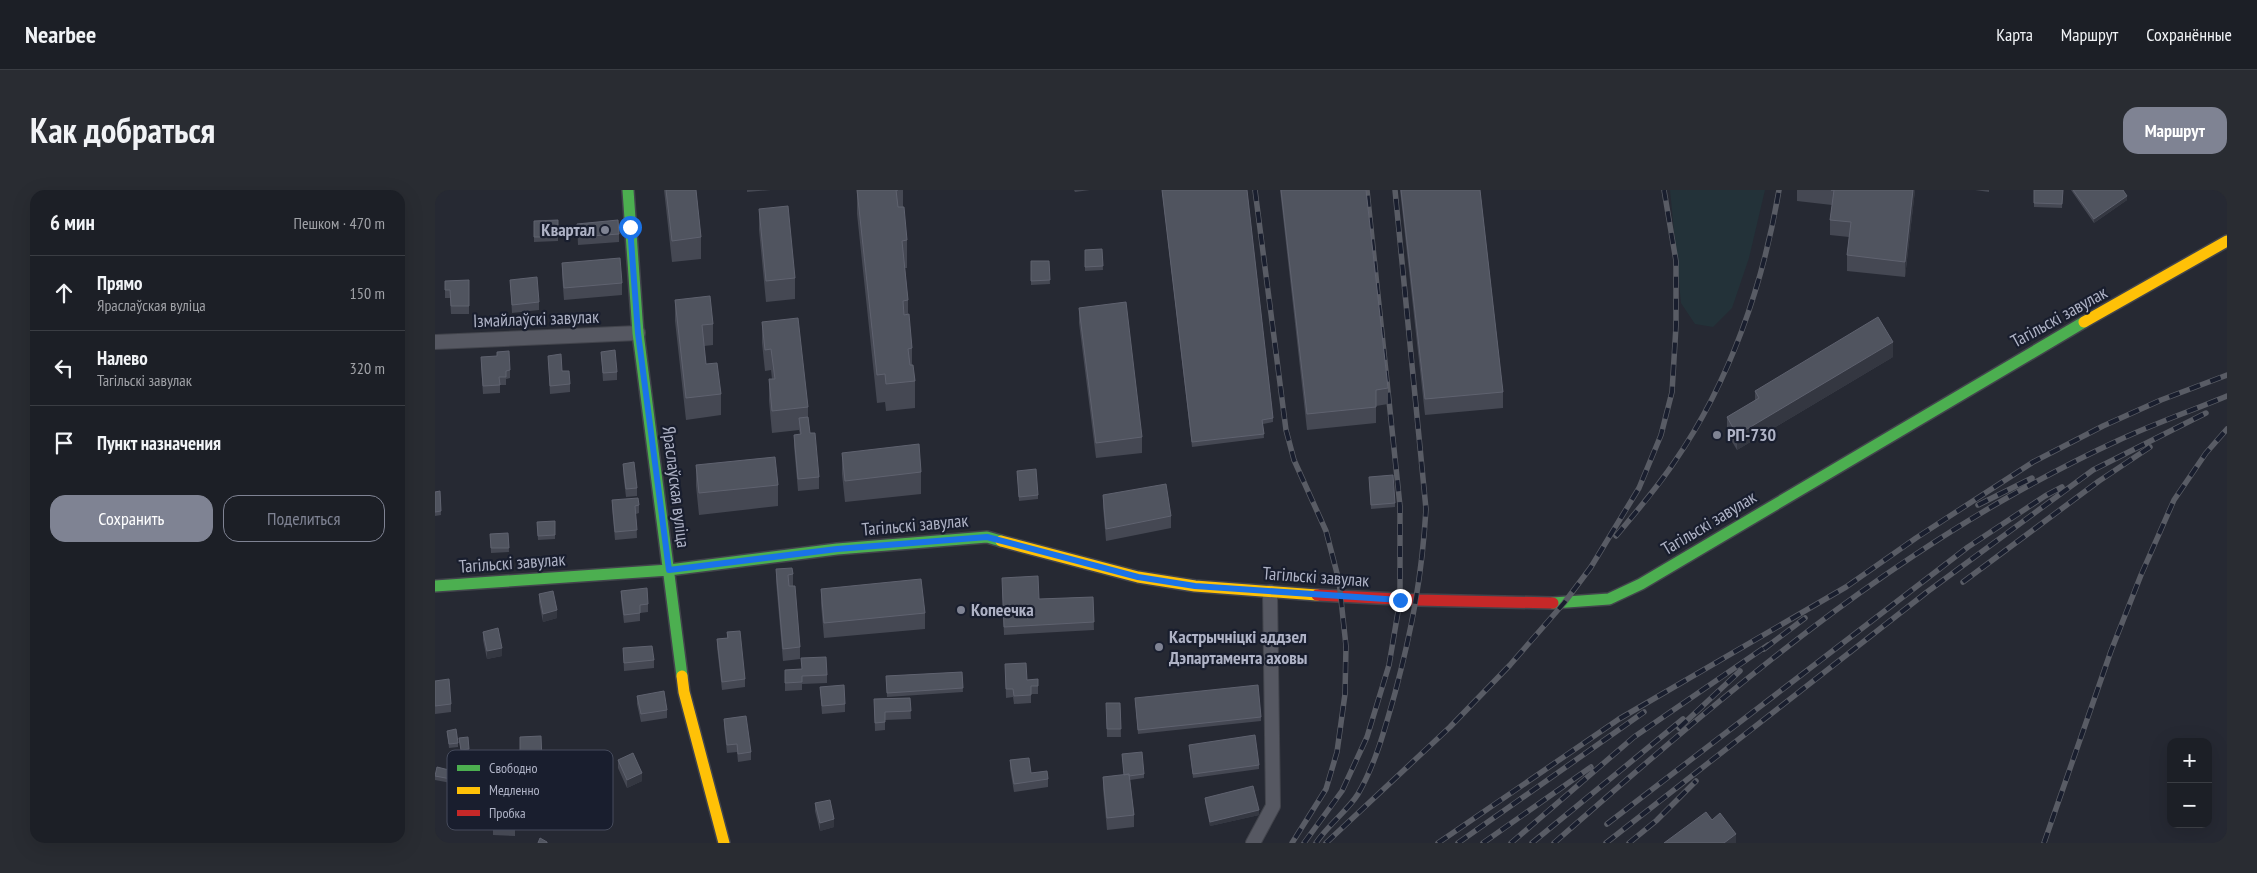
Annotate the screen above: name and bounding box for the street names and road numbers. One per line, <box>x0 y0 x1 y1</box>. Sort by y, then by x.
street label: Тагільскі завулак <box>2007 281 2111 352</box>
street label: Ізмайлаўскі завулак <box>473 305 599 332</box>
street label: Яраслаўская вуліца <box>658 425 695 549</box>
street label: Тагільскі завулак <box>1657 485 1760 560</box>
street label: Тагільскі завулак <box>861 508 969 541</box>
street label: Тагільскі завулак <box>458 547 566 578</box>
street label: Тагільскі завулак <box>1262 561 1370 592</box>

